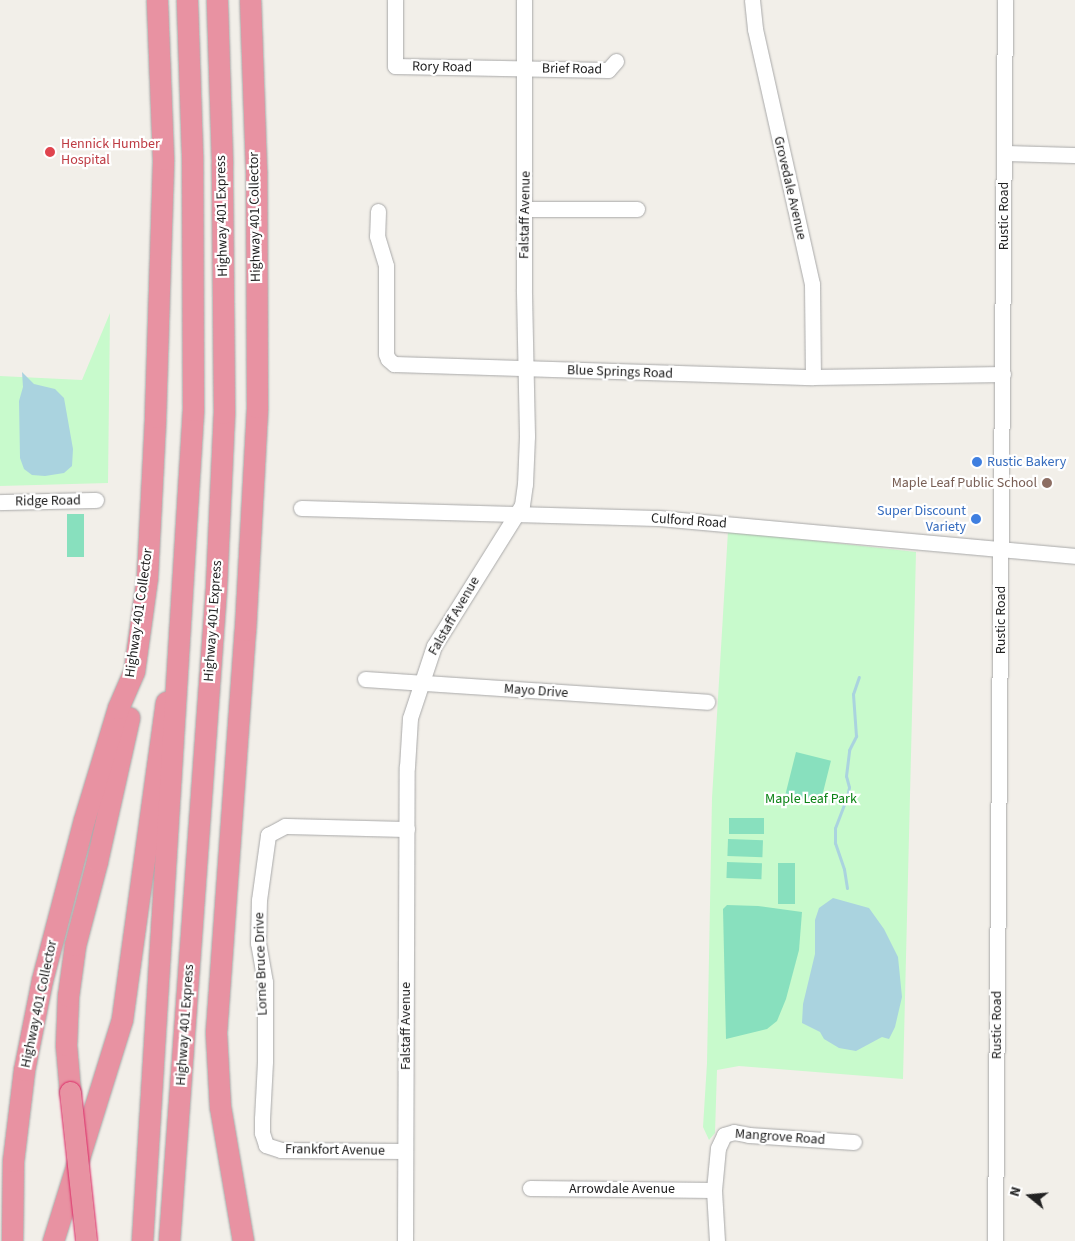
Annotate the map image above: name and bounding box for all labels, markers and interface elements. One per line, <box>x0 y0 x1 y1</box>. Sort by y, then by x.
street label: Rory Road <box>412 58 472 76</box>
street label: Brief Road <box>542 60 602 78</box>
street label: Grovedale Avenue <box>770 135 810 241</box>
place label: Hennick Humber Hospital <box>61 136 160 168</box>
marker: Hennick Humber Hospital <box>43 145 57 159</box>
street label: Highway 401 Collector <box>245 152 265 282</box>
street label: Highway 401 Express <box>213 155 231 277</box>
street label: Falstaff Avenue <box>516 171 534 259</box>
street label: Rustic Road <box>996 182 1012 250</box>
street label: Blue Springs Road <box>567 362 673 382</box>
place label: Rustic Bakery <box>987 454 1066 470</box>
marker: Rustic Bakery <box>971 456 983 468</box>
place label: Maple Leaf Public School <box>892 475 1037 491</box>
marker: Maple Leaf Public School <box>1041 477 1053 489</box>
street label: Ridge Road <box>15 492 81 510</box>
place label: Super Discount Variety <box>877 503 966 536</box>
street label: Culford Road <box>651 510 727 532</box>
marker: Super Discount Variety <box>970 513 982 525</box>
street label: Highway 401 Collector <box>122 547 156 679</box>
street label: Highway 401 Express <box>200 560 226 682</box>
street label: Falstaff Avenue <box>425 574 483 658</box>
street label: Rustic Road <box>993 586 1009 654</box>
street label: Mayo Drive <box>503 680 569 702</box>
park label: Maple Leaf Park <box>765 791 857 807</box>
street label: Lorne Bruce Drive <box>251 912 271 1016</box>
street label: Highway 401 Collector <box>17 939 61 1069</box>
street label: Highway 401 Express <box>172 964 198 1086</box>
street label: Falstaff Avenue <box>398 982 414 1070</box>
street label: Rustic Road <box>989 991 1005 1059</box>
street label: Mangrove Road <box>734 1125 826 1149</box>
street label: Frankfort Avenue <box>285 1141 385 1159</box>
north arrow <box>1005 1171 1055 1221</box>
street label: Arrowdale Avenue <box>569 1181 675 1197</box>
text: N <box>1005 1184 1027 1199</box>

